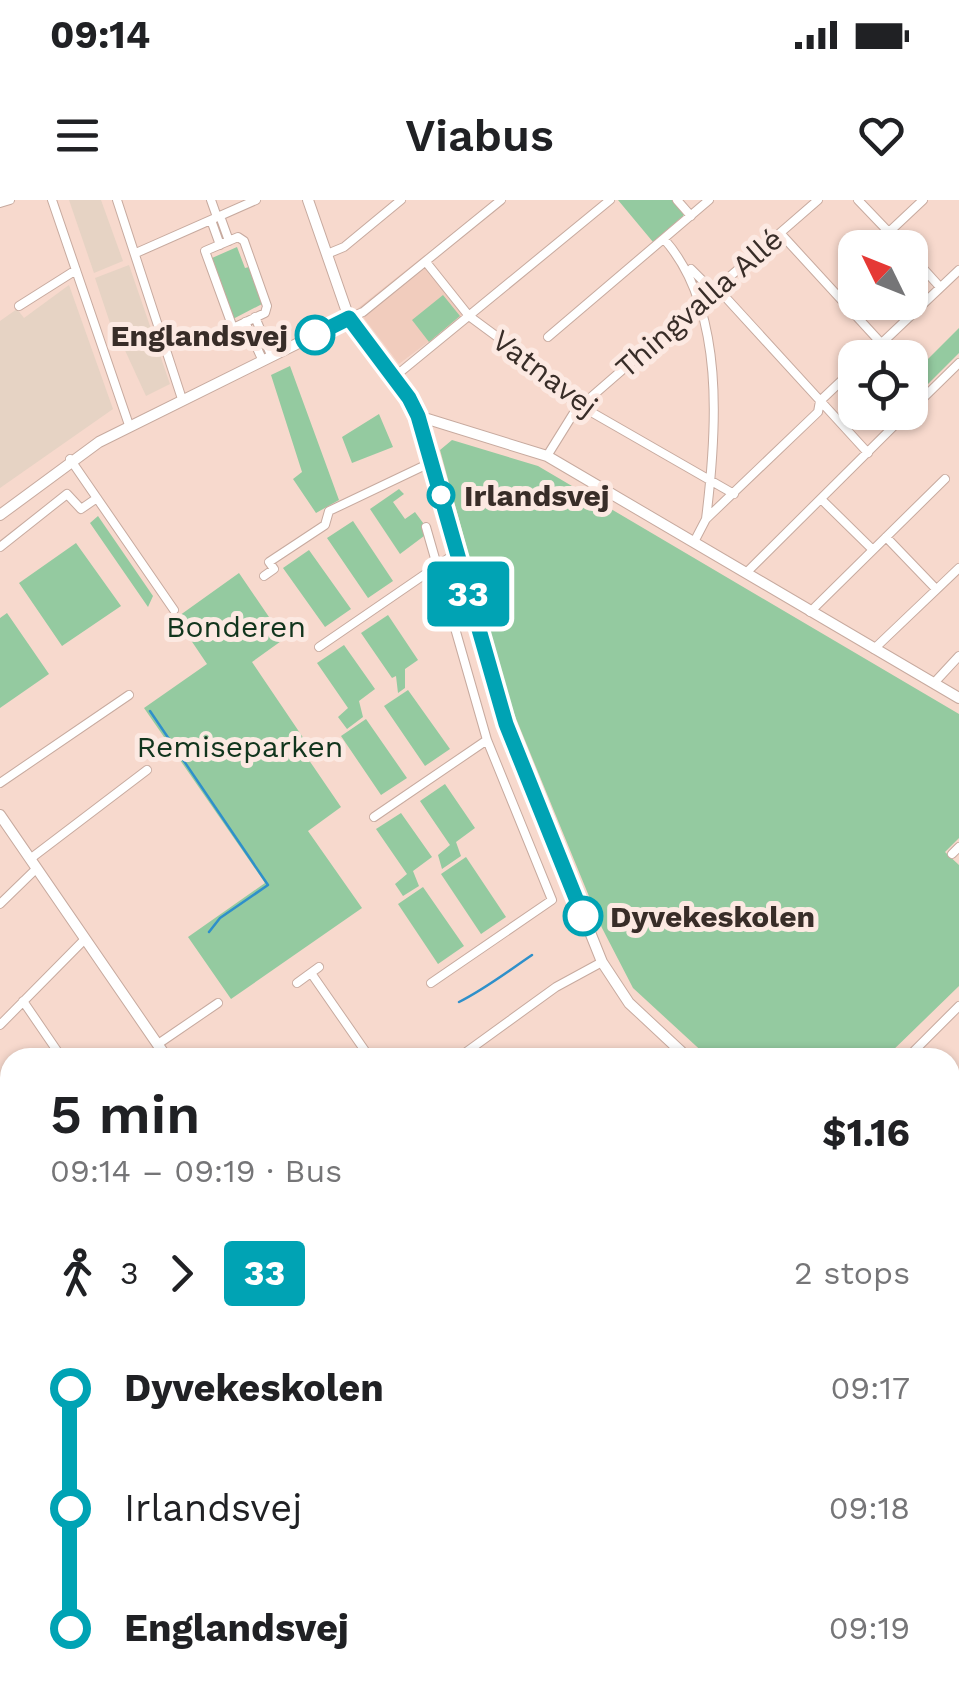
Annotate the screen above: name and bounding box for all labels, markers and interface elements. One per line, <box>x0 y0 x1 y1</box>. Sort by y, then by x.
text: 09:14 <box>50 13 150 57</box>
icon: menu <box>50 108 105 163</box>
icon: heart <box>854 108 909 163</box>
text: Viabus <box>405 109 554 162</box>
street label: Thingvalla Allé <box>608 221 790 385</box>
north arrow <box>838 230 928 320</box>
map controls <box>838 230 928 430</box>
marker: Englandsvej <box>296 316 334 354</box>
place label: Englandsvej <box>110 318 288 353</box>
street label: Vatnavej <box>486 322 604 424</box>
button: locate <box>838 340 928 430</box>
place label: Irlandsvej <box>464 478 610 513</box>
marker: Irlandsvej <box>428 482 454 508</box>
line badge: 33 <box>423 562 513 626</box>
text: 33 <box>447 573 489 615</box>
park label: Bonderen <box>166 609 306 644</box>
park label: Remiseparken <box>137 729 343 764</box>
marker: Dyvekeskolen <box>564 897 602 935</box>
place label: Dyvekeskolen <box>610 899 815 934</box>
text: 5 min <box>50 1082 200 1146</box>
text: $1.16 <box>822 1111 910 1155</box>
text: 09:14 – 09:19 · Bus <box>50 1152 342 1190</box>
icon: walk <box>50 1246 105 1301</box>
icon: forward <box>154 1246 209 1301</box>
text: 33 <box>244 1252 285 1294</box>
text: 3 <box>120 1254 139 1292</box>
text: 2 stops <box>794 1254 910 1292</box>
text: Dyvekeskolen <box>124 1366 384 1410</box>
text: 09:17 <box>830 1369 910 1407</box>
text: Irlandsvej <box>124 1486 302 1530</box>
text: 09:18 <box>829 1489 910 1527</box>
text: Englandsvej <box>124 1606 349 1650</box>
text: 09:19 <box>829 1609 910 1647</box>

